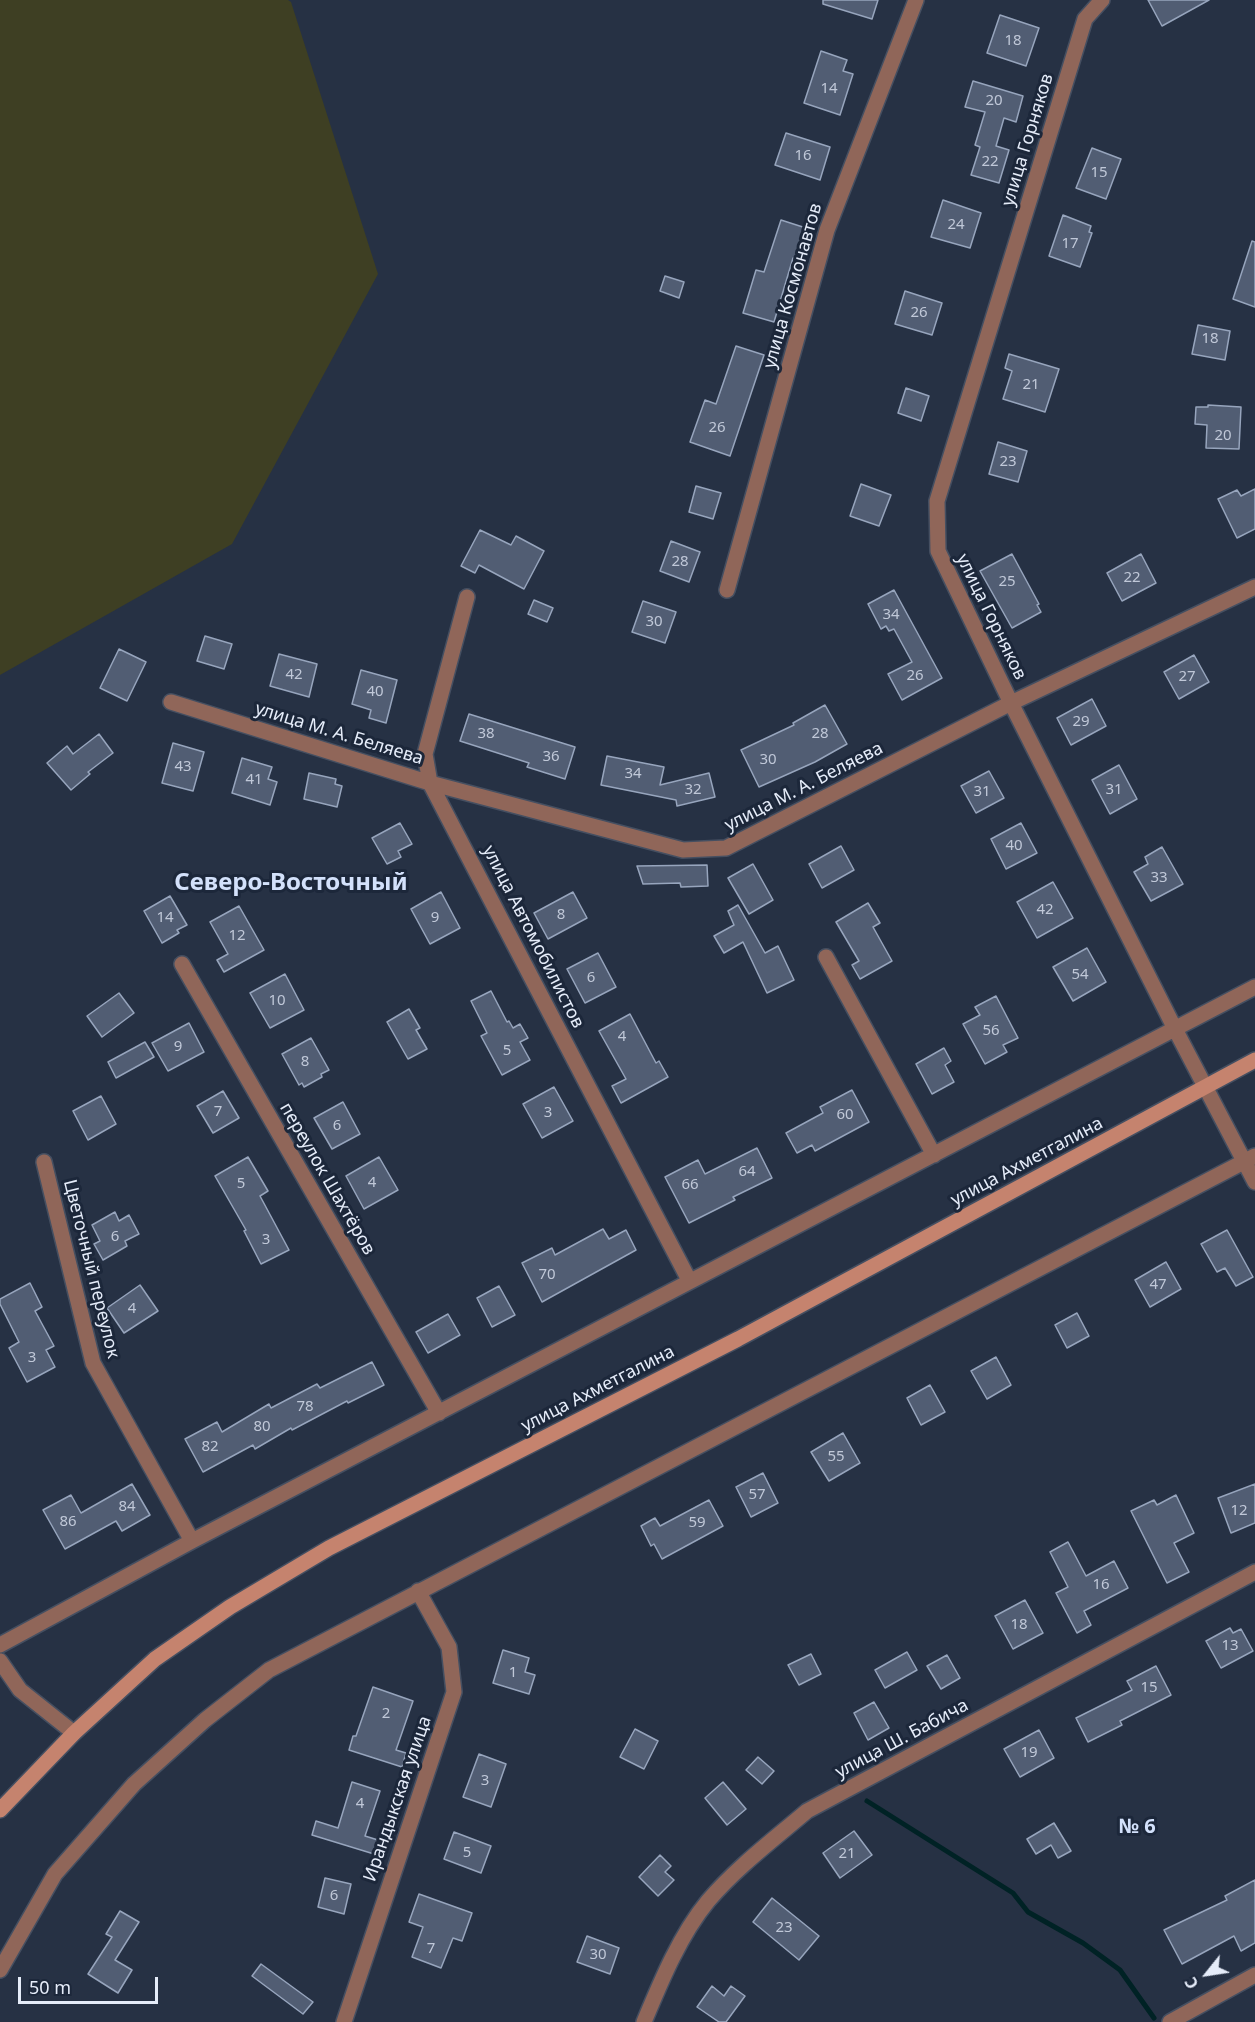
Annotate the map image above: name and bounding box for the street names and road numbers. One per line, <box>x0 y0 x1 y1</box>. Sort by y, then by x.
street label: улица Горняков <box>998 71 1058 209</box>
street label: улица Космонавтов <box>759 201 827 371</box>
street label: улица Горняков <box>951 551 1031 683</box>
street label: улица М. А. Беляева <box>252 698 426 770</box>
street label: улица М. А. Беляева <box>721 738 887 836</box>
street label: улица Автомобилистов <box>477 842 589 1032</box>
street label: переулок Шахтёров <box>275 1099 379 1259</box>
street label: улица Ахметгалина <box>947 1113 1107 1211</box>
street label: Цветочный переулок <box>58 1177 124 1361</box>
street label: улица Ахметгалина <box>518 1341 678 1437</box>
street label: улица Ш. Бабича <box>832 1695 972 1783</box>
street label: Ирандыкская улица <box>360 1713 436 1885</box>

